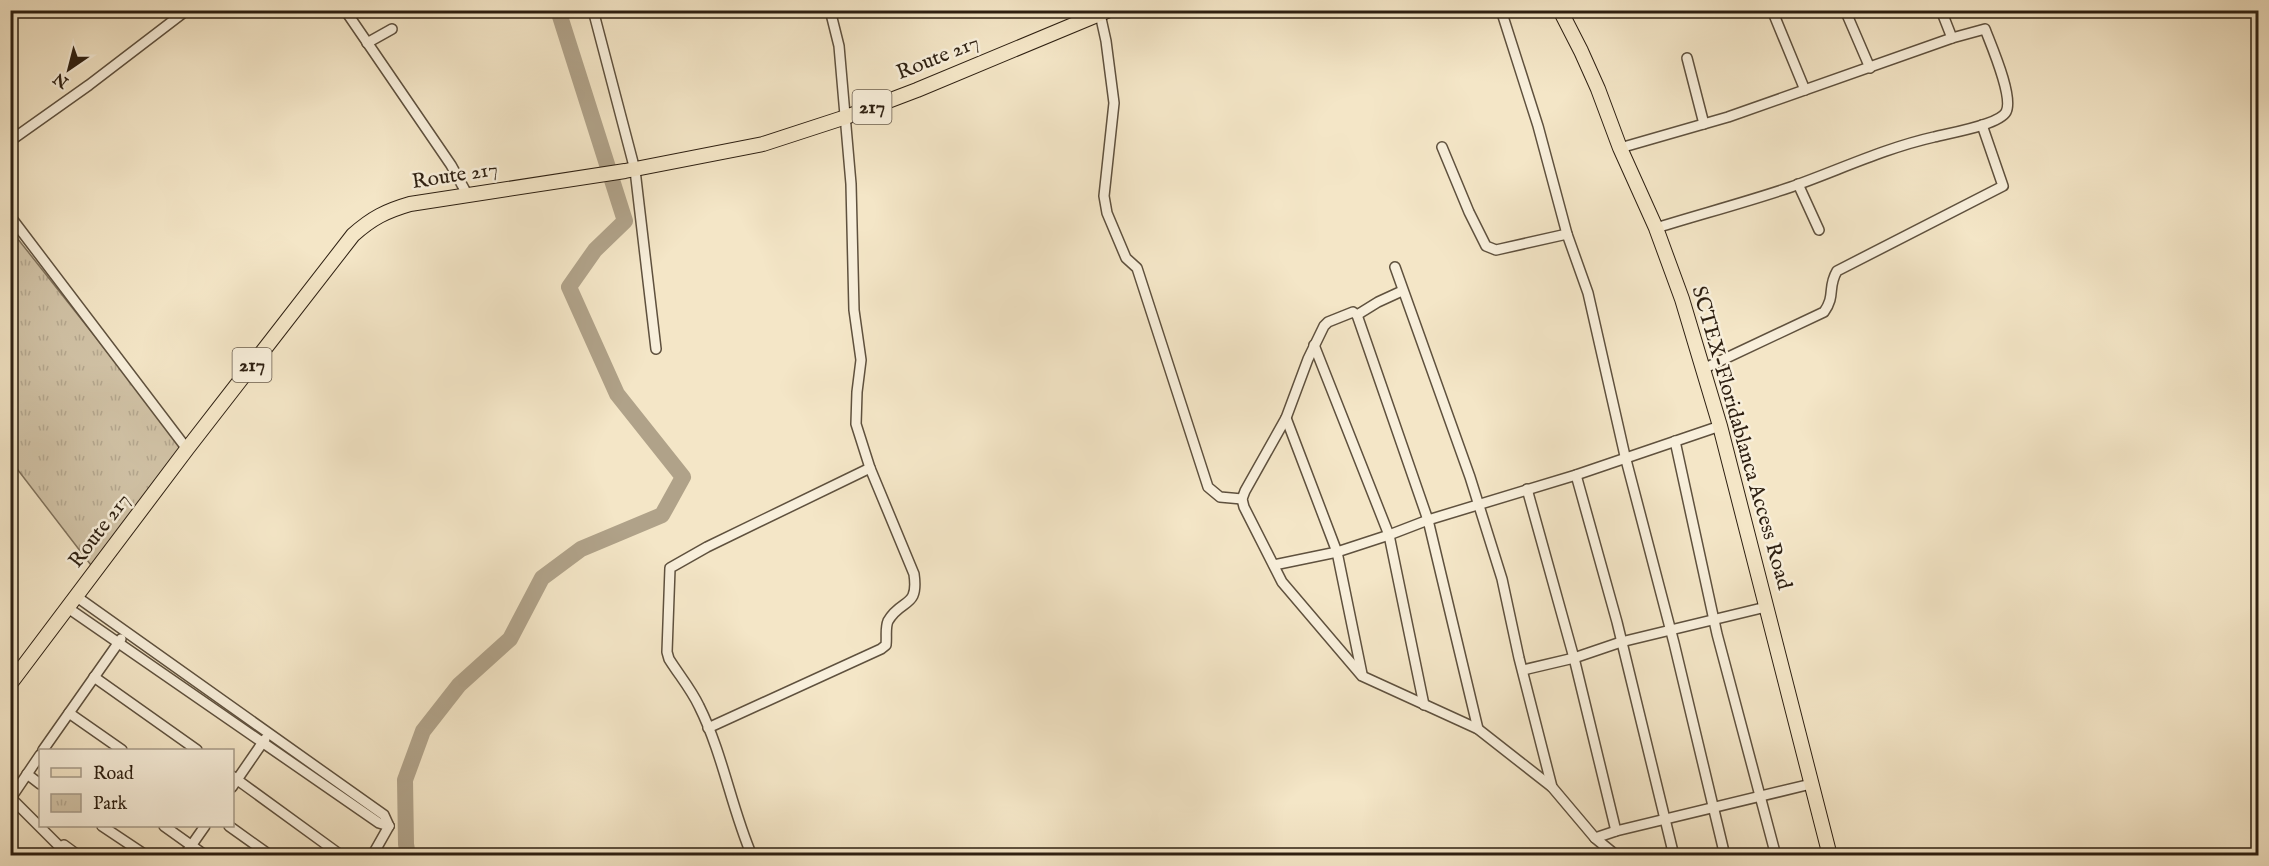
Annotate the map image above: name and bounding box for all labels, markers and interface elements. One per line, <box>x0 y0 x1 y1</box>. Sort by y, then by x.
street label: Route 217 <box>893 29 983 87</box>
north arrow <box>39 39 99 99</box>
text: N <box>50 67 74 92</box>
road number: 217 <box>852 90 892 124</box>
street label: Route 217 <box>410 156 500 196</box>
street label: SCTEX-Floridablanca Access Road <box>1685 283 1798 594</box>
road number: 217 <box>232 348 272 382</box>
street label: Route 217 <box>63 488 137 574</box>
legend <box>39 749 234 827</box>
text: Road <box>93 763 134 786</box>
text: Park <box>93 793 128 816</box>

